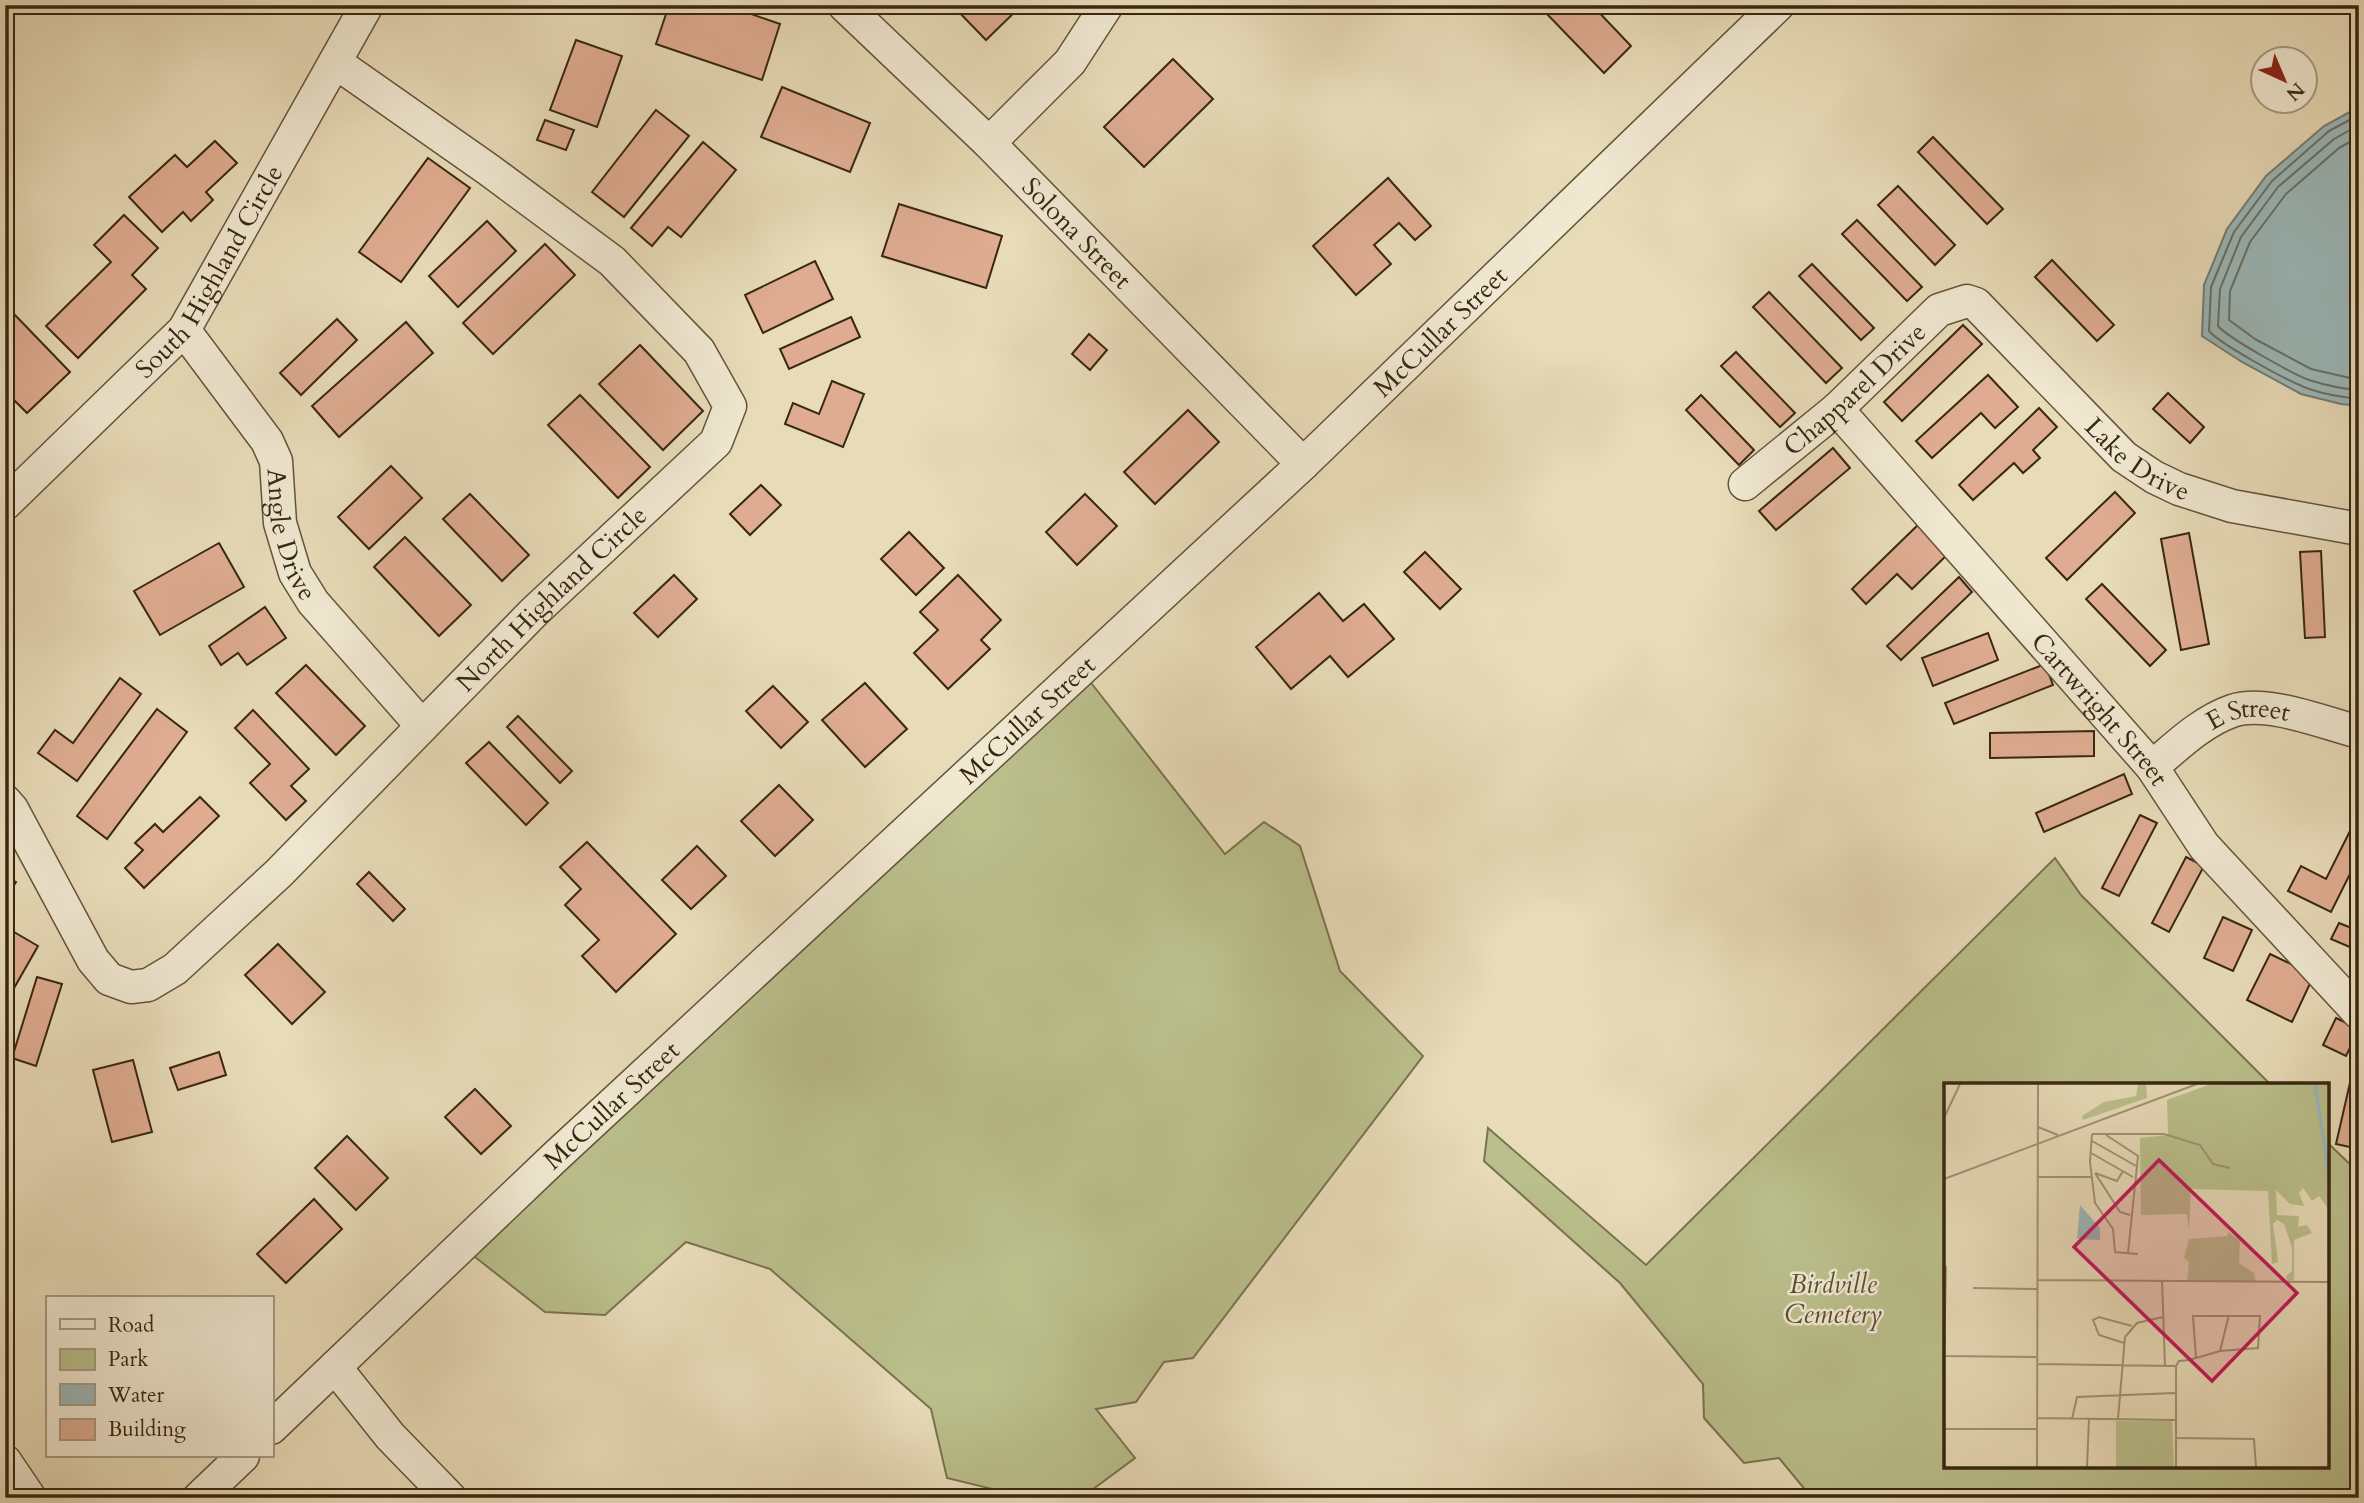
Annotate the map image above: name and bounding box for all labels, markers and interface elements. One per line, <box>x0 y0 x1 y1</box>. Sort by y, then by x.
north arrow <box>2248 46 2318 116</box>
text: N <box>2280 76 2310 107</box>
street label: South Highland Circle <box>127 158 291 386</box>
street label: Solona Street <box>1014 169 1140 296</box>
street label: McCullar Street <box>1365 258 1515 405</box>
street label: Chapparel Drive <box>1776 315 1933 463</box>
street label: Lake Drive <box>2077 410 2194 509</box>
street label: Angle Drive <box>259 467 325 607</box>
street label: North Highland Circle <box>448 498 655 699</box>
street label: Cartwright Street <box>2024 624 2177 792</box>
street label: McCullar Street <box>951 648 1103 792</box>
street label: E Street <box>2199 690 2293 738</box>
street label: McCullar Street <box>535 1033 687 1177</box>
inset map <box>1944 1083 2329 1468</box>
park label: Birdville Cemetery <box>1784 1267 1882 1332</box>
legend <box>46 1296 273 1458</box>
text: Road <box>108 1311 154 1340</box>
text: Park <box>108 1345 149 1374</box>
text: Water <box>107 1381 164 1410</box>
text: Building <box>108 1415 186 1444</box>

